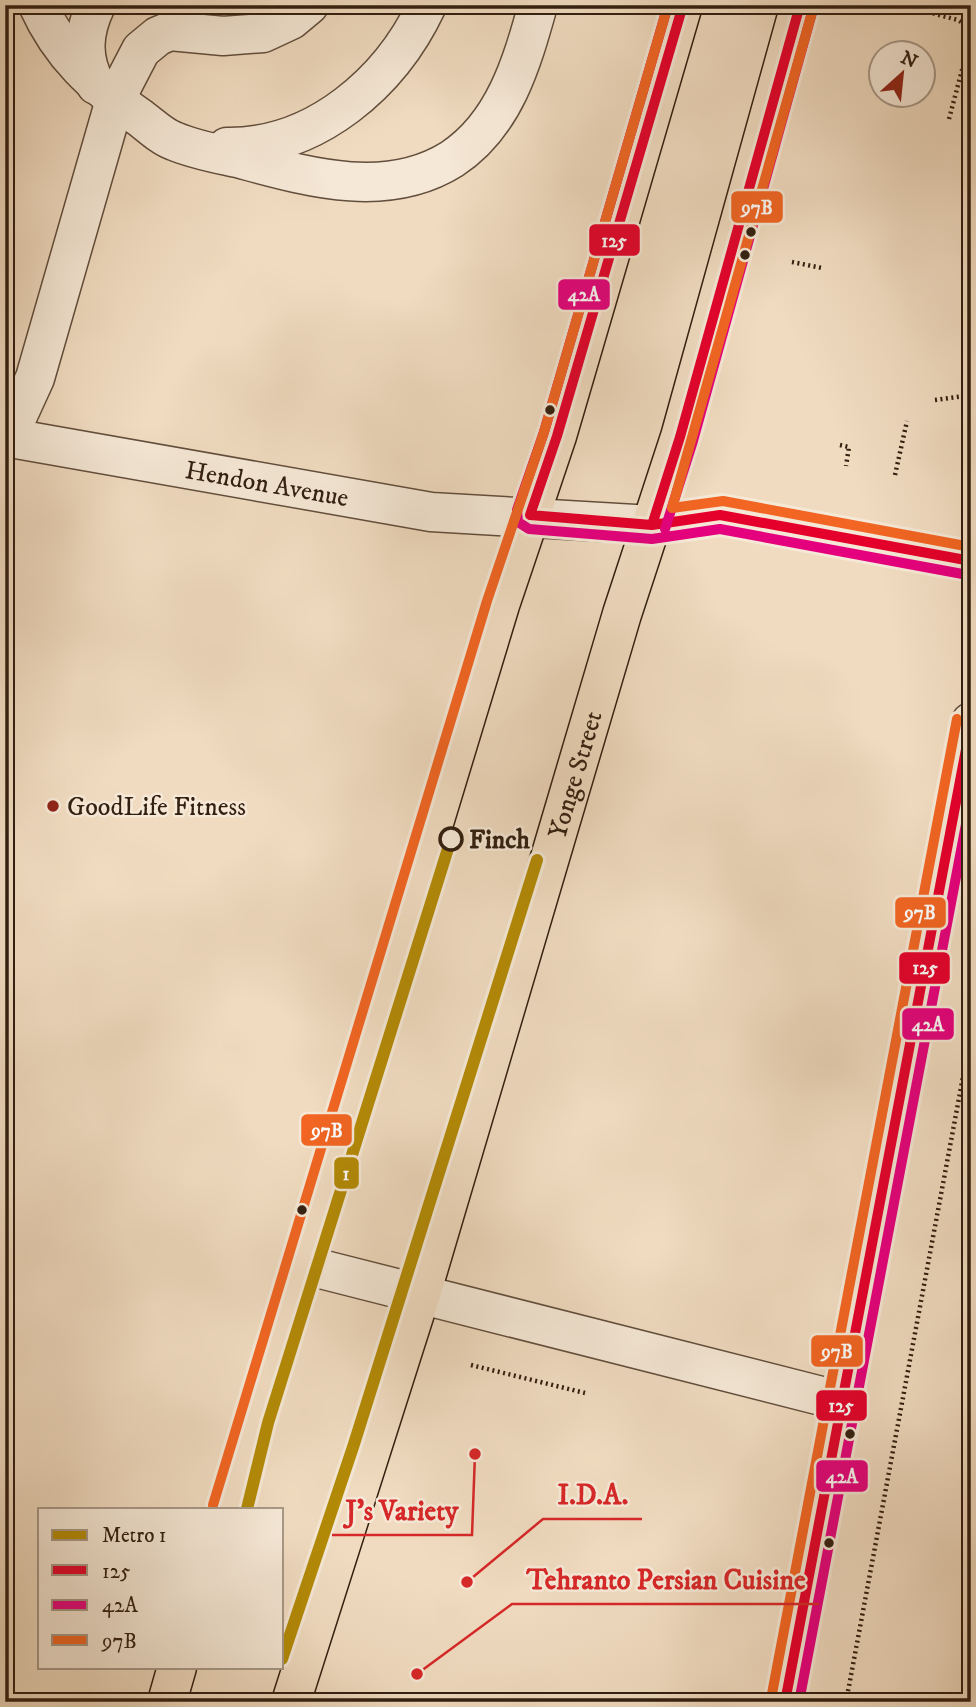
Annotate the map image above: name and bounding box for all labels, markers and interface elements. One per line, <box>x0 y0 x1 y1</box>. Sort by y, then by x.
north arrow <box>867 38 937 108</box>
text: N <box>897 46 922 74</box>
line badge: 97B <box>730 190 784 224</box>
text: 97B <box>739 197 773 220</box>
line badge: 125 <box>588 223 641 257</box>
unlabelled marker <box>744 225 758 239</box>
text: 125 <box>601 230 627 253</box>
unlabelled marker <box>738 248 752 262</box>
line badge: 42A <box>557 278 611 311</box>
text: 42A <box>568 284 601 307</box>
unlabelled marker <box>543 403 557 417</box>
street label: Hendon Avenue <box>182 454 351 515</box>
street label: Yonge Street <box>542 707 610 843</box>
place label: GoodLife Fitness <box>67 791 246 824</box>
marker: GoodLife Fitness <box>45 798 61 814</box>
place label: Finch <box>469 824 530 857</box>
marker: Finch <box>439 827 463 851</box>
line badge: 97B <box>894 896 947 929</box>
text: 97B <box>902 902 936 925</box>
line badge: 125 <box>898 951 951 985</box>
text: 125 <box>912 957 938 980</box>
line badge: 42A <box>901 1007 955 1041</box>
text: 42A <box>912 1014 945 1037</box>
line badge: 97B <box>300 1113 353 1147</box>
text: 97B <box>309 1120 343 1143</box>
line badge: 1 <box>333 1156 360 1190</box>
text: 1 <box>343 1163 350 1186</box>
unlabelled marker <box>295 1203 309 1217</box>
line badge: 97B <box>810 1334 864 1368</box>
text: 97B <box>819 1341 853 1364</box>
line badge: 125 <box>815 1389 868 1422</box>
text: 125 <box>828 1395 854 1418</box>
unlabelled marker <box>843 1427 857 1441</box>
line badge: 42A <box>815 1459 869 1493</box>
text: 42A <box>826 1466 859 1489</box>
callout: I.D.A. <box>543 1470 642 1519</box>
text: I.D.A. <box>558 1478 628 1513</box>
callout: J's Variety <box>332 1486 472 1535</box>
text: J's Variety <box>343 1494 459 1529</box>
legend <box>38 1508 284 1668</box>
text: Metro 1 <box>102 1523 167 1549</box>
unlabelled marker <box>822 1536 836 1550</box>
callout: Tehranto Persian Cuisine <box>512 1555 819 1604</box>
text: 125 <box>102 1559 130 1585</box>
text: Tehranto Persian Cuisine <box>525 1563 806 1598</box>
text: 42A <box>102 1593 138 1619</box>
text: 97B <box>101 1629 137 1655</box>

